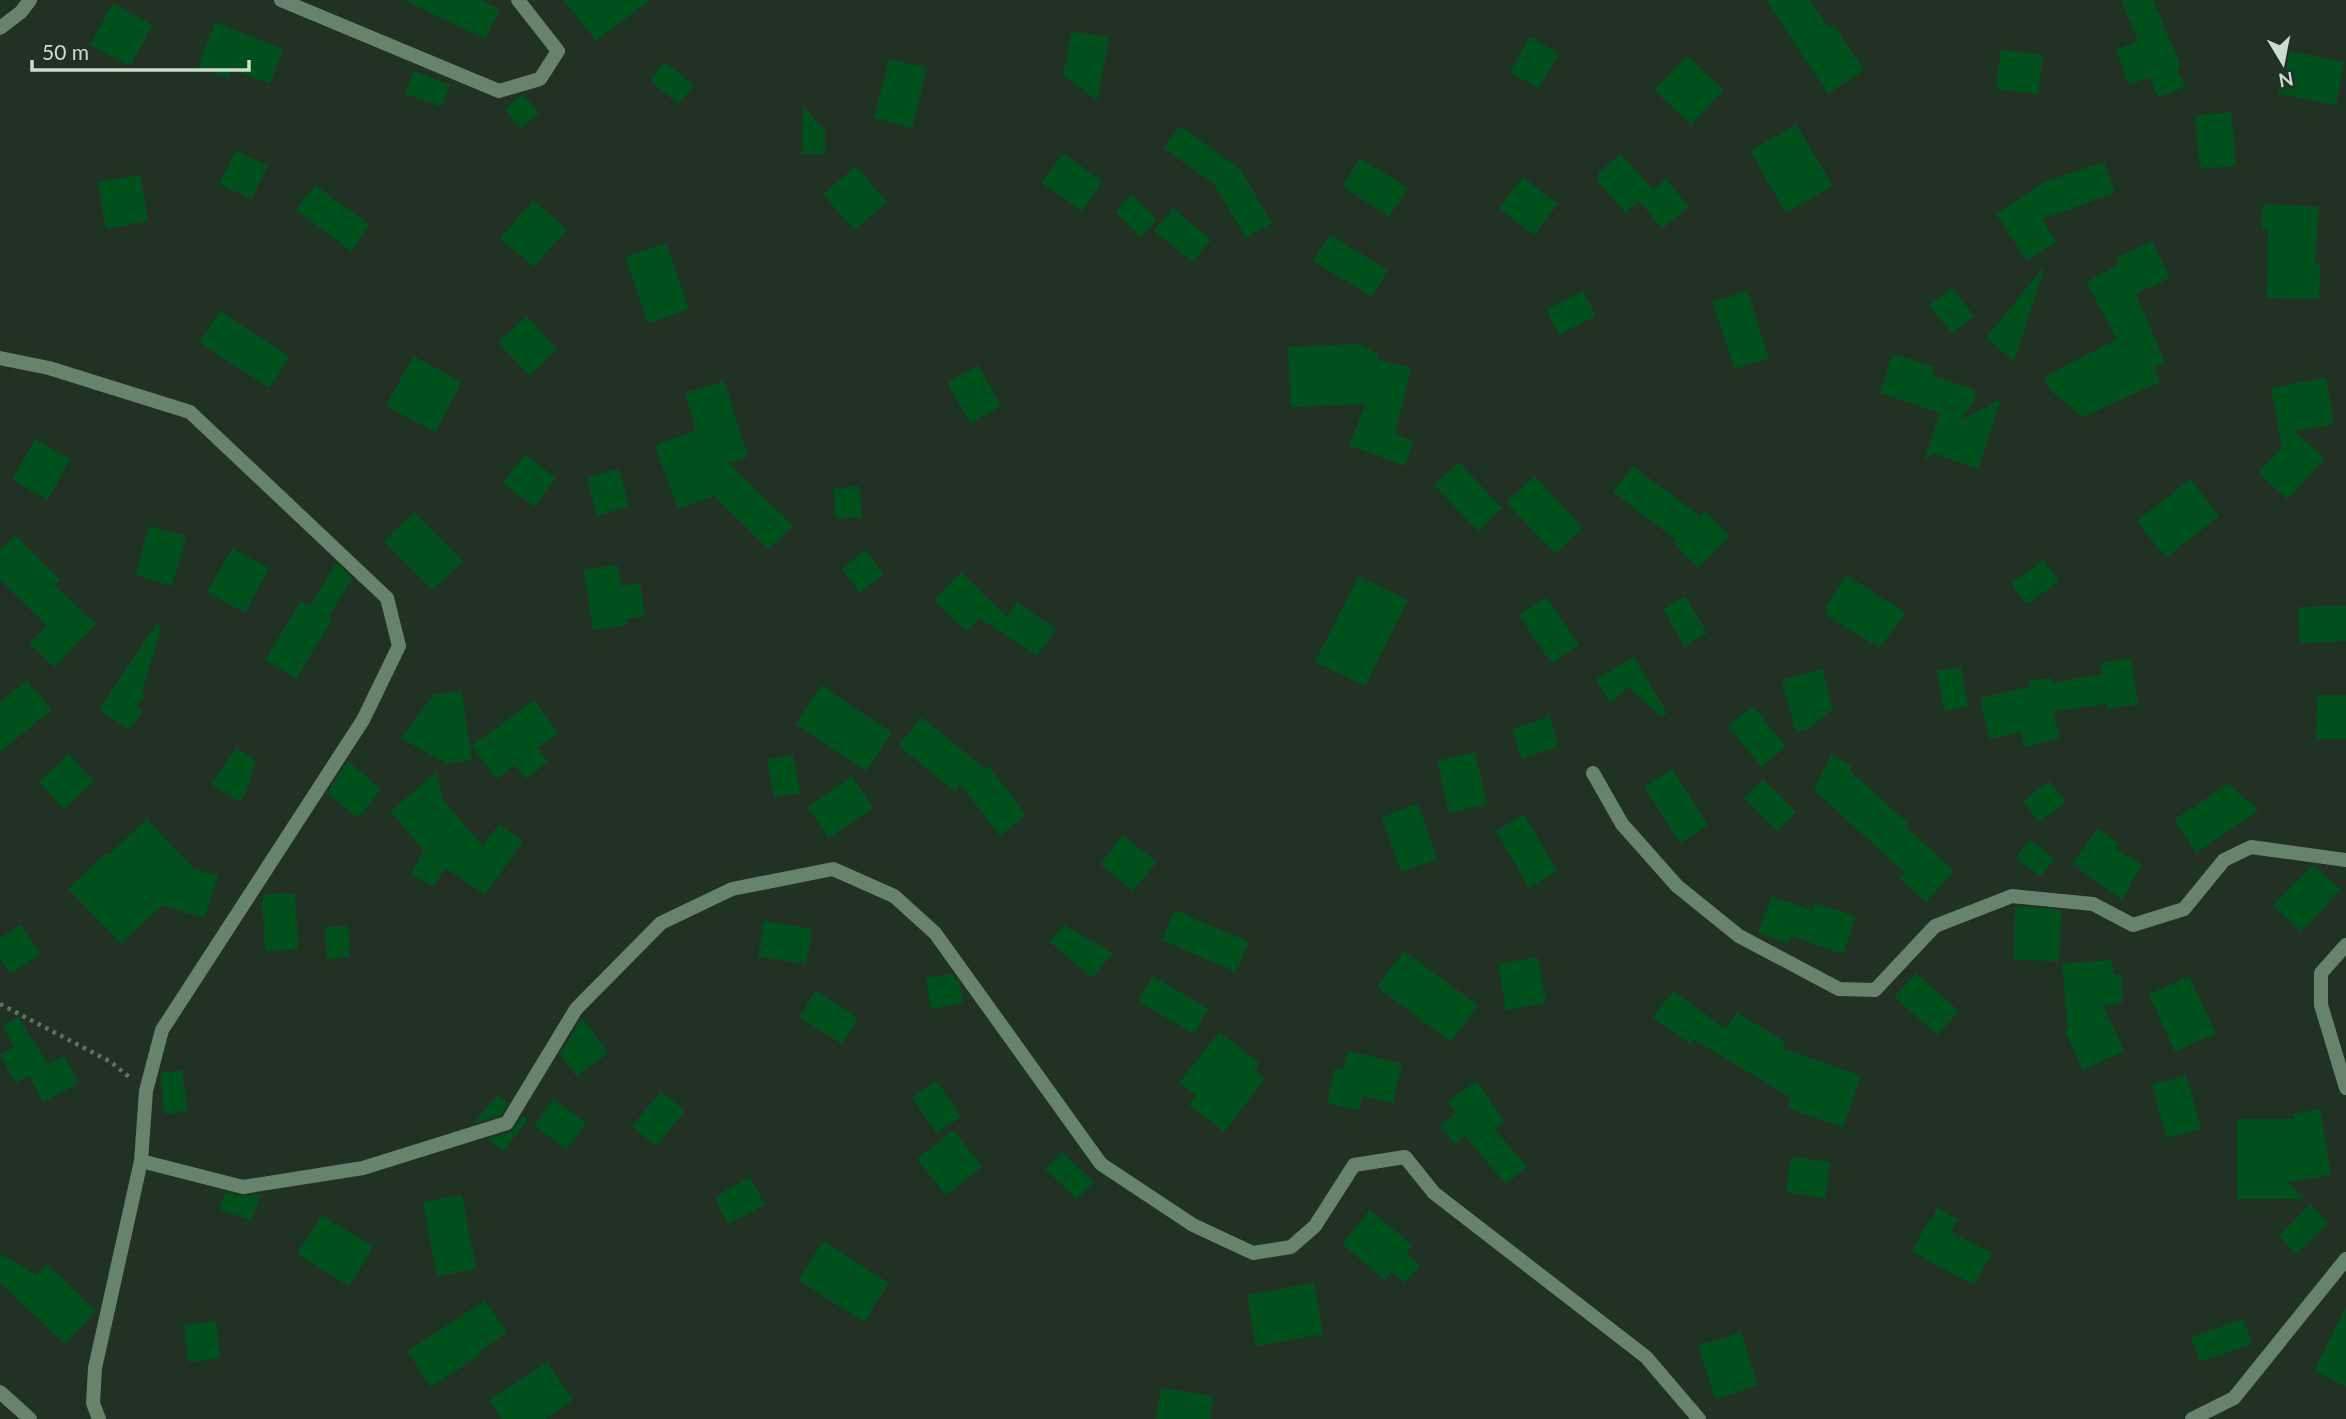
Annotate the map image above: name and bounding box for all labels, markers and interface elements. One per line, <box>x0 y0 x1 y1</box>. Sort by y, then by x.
scale bar <box>32 28 248 72</box>
north arrow <box>2248 28 2318 98</box>
text: 50 m <box>42 39 89 64</box>
text: N <box>2277 68 2295 93</box>

